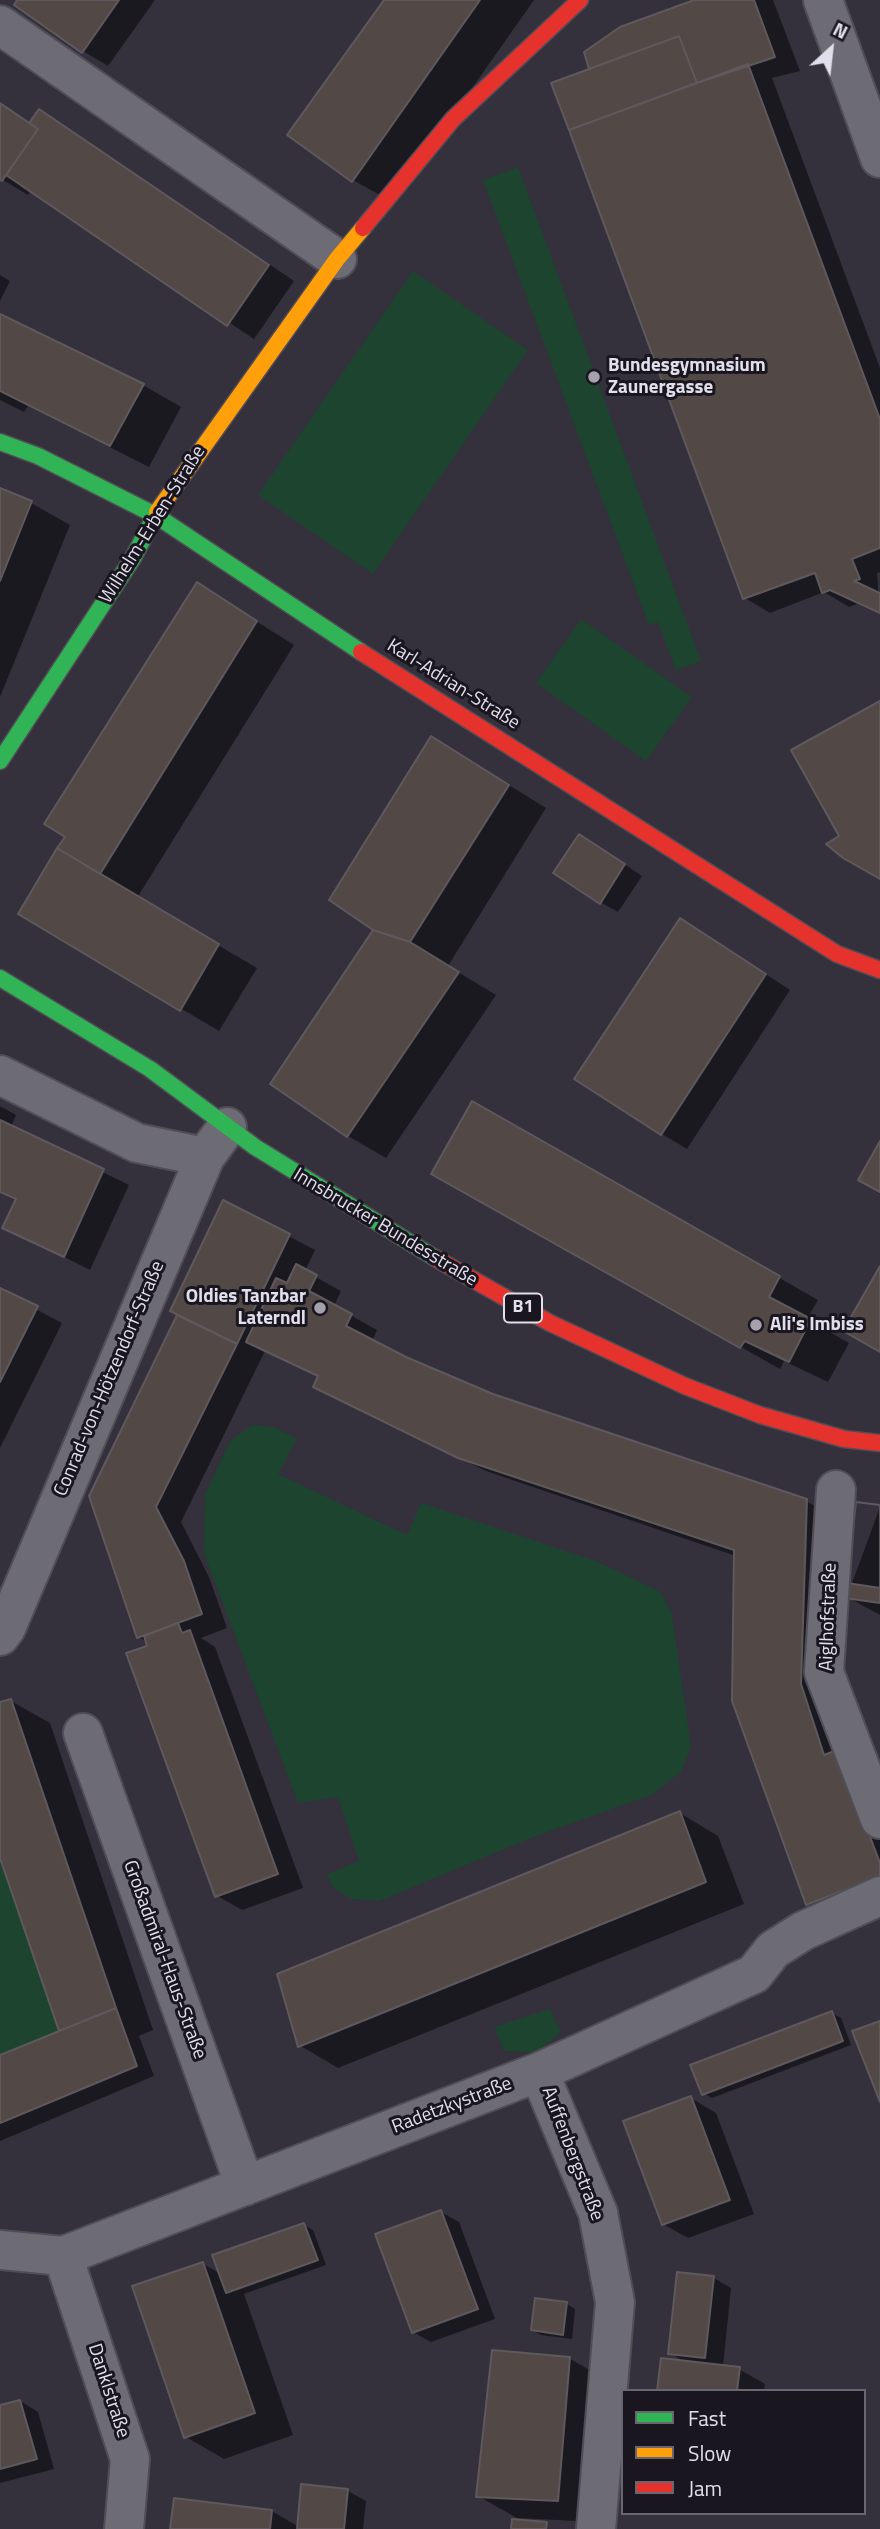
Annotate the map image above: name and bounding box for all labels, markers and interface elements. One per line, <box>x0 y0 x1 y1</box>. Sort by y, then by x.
north arrow <box>796 14 866 84</box>
text: N <box>828 14 853 46</box>
place label: Bundesgymnasium Zaunergasse <box>608 355 766 399</box>
marker: Bundesgymnasium Zaunergasse <box>586 369 602 385</box>
street label: Wilhelm-Erben-Straße <box>95 442 211 608</box>
street label: Karl-Adrian-Straße <box>382 635 524 735</box>
street label: Innsbrucker Bundesstraße <box>289 1164 481 1292</box>
street label: Conrad-von-Hötzendorf-Straße <box>50 1258 170 1500</box>
place label: Oldies Tanzbar Laterndl <box>186 1286 306 1330</box>
road number: B1 <box>504 1294 542 1322</box>
marker: Oldies Tanzbar Laterndl <box>312 1300 328 1316</box>
place label: Ali's Imbiss <box>770 1314 864 1336</box>
marker: Ali's Imbiss <box>748 1317 764 1333</box>
street label: Aiglhofstraße <box>816 1563 842 1671</box>
street label: Großadmiral-Haus-Straße <box>117 1858 211 2062</box>
street label: Radetzkystraße <box>389 2073 515 2139</box>
street label: Auffenbergstraße <box>536 2084 608 2224</box>
street label: Danklstraße <box>82 2341 134 2441</box>
legend <box>621 2389 866 2515</box>
text: Fast <box>688 2402 726 2434</box>
text: Slow <box>688 2437 731 2469</box>
text: Jam <box>688 2472 722 2504</box>

